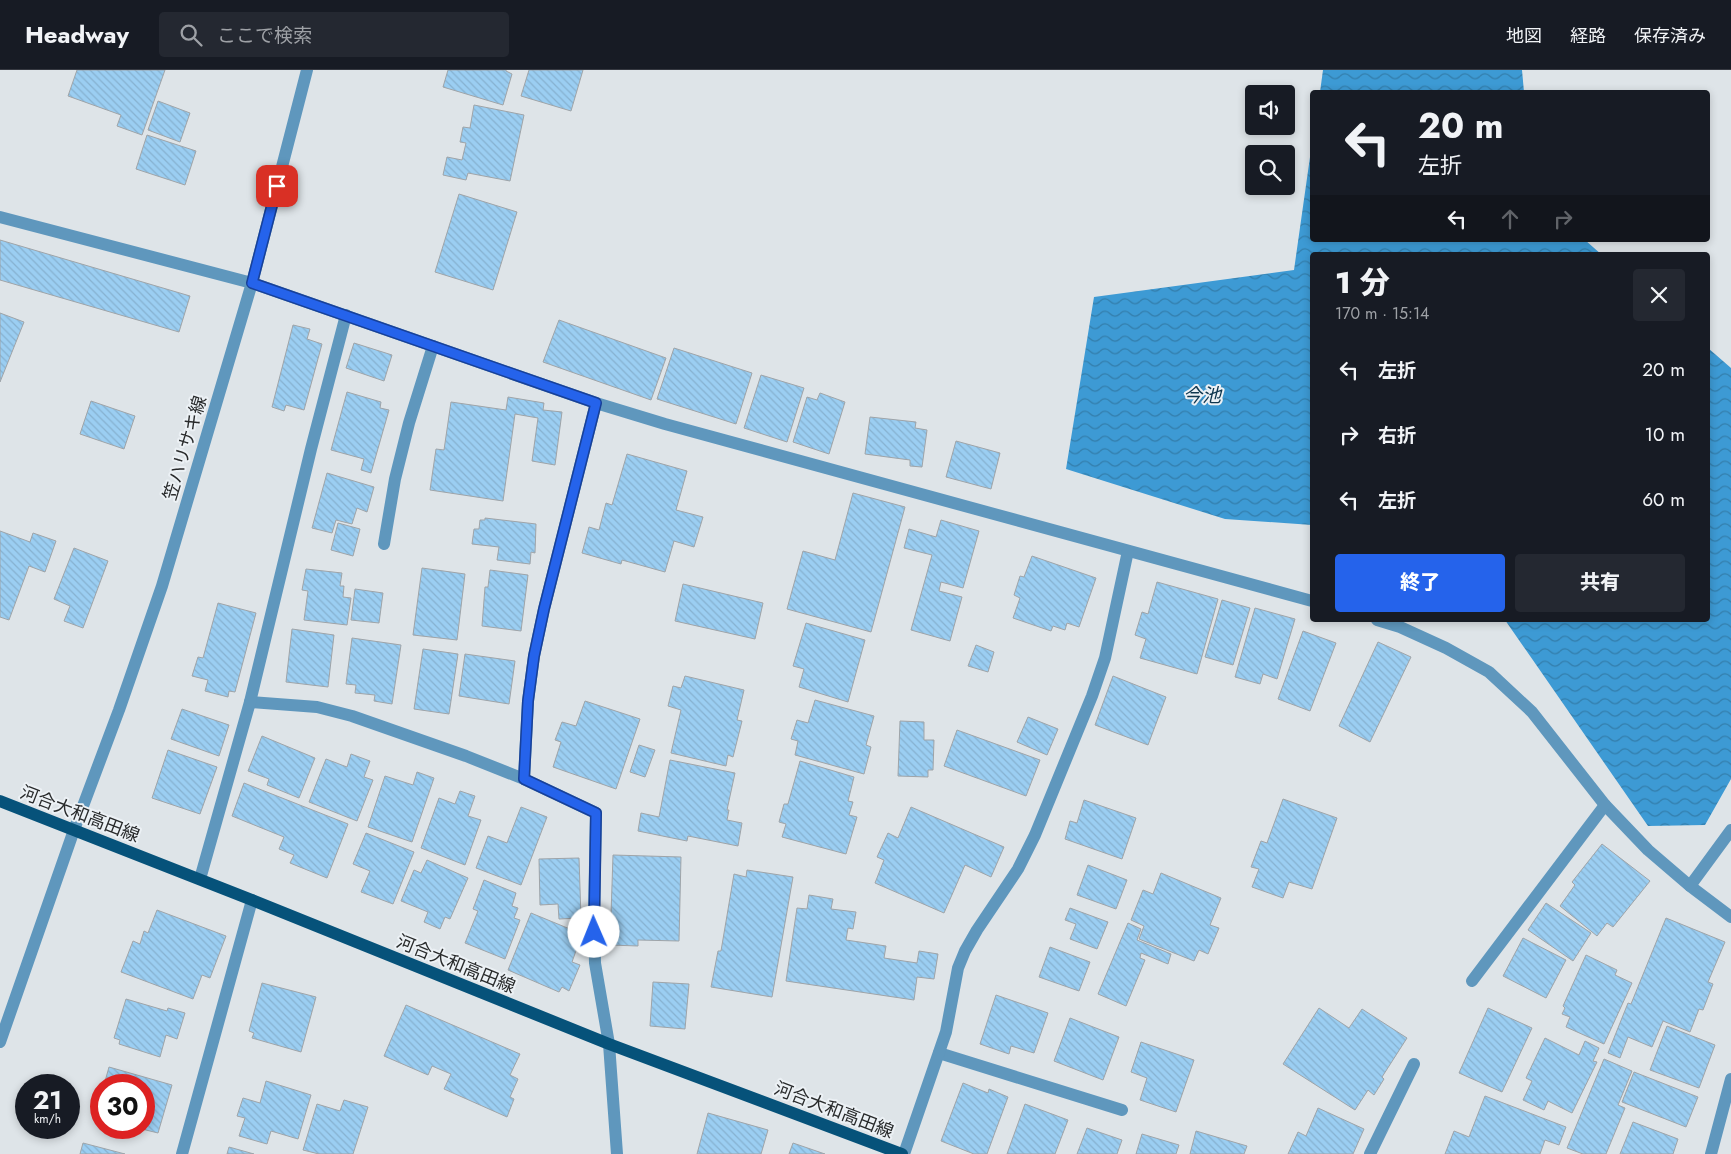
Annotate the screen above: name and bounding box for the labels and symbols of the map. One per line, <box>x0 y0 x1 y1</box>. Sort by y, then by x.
pin <box>256 165 298 207</box>
water label: 今池 <box>1183 382 1223 409</box>
street label: 笠ハリサキ線 <box>157 393 213 503</box>
street label: 河合大和高田線 <box>17 779 143 849</box>
position arrow <box>567 905 619 957</box>
street label: 河合大和高田線 <box>393 928 519 1000</box>
speed limit sign: 30 <box>90 1074 155 1139</box>
street label: 河合大和高田線 <box>771 1075 897 1145</box>

